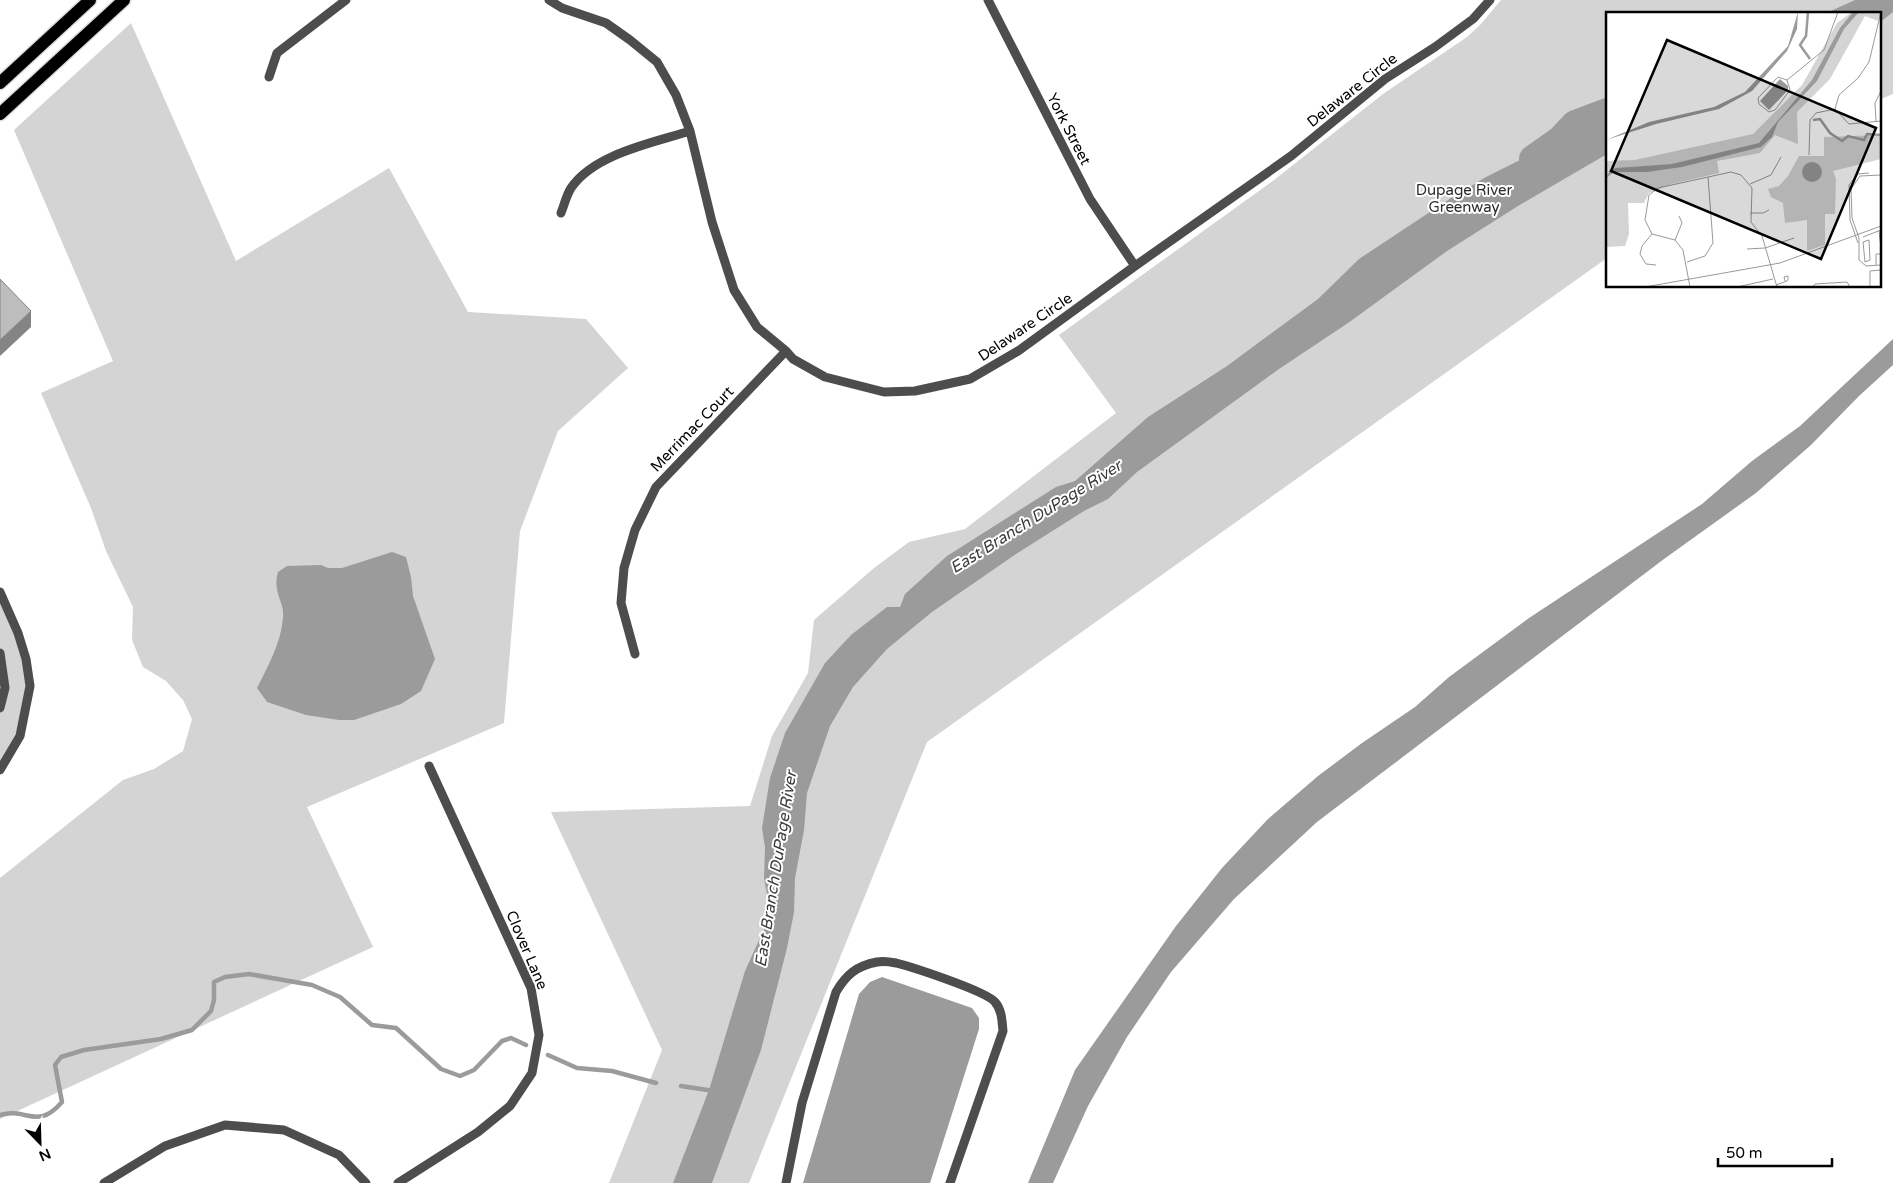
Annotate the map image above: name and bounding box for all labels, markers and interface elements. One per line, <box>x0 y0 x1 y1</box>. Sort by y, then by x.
inset map <box>1606 12 1880 288</box>
street label: Delaware Circle <box>1303 49 1401 131</box>
street label: York Street <box>1043 90 1095 168</box>
park label: Dupage River Greenway <box>1416 181 1513 216</box>
street label: Delaware Circle <box>975 289 1075 365</box>
street label: Merrimac Court <box>647 382 738 476</box>
water label: East Branch DuPage River <box>947 455 1127 578</box>
water label: East Branch DuPage River <box>751 768 802 968</box>
street label: Clover Lane <box>502 908 552 992</box>
north arrow <box>15 1118 65 1168</box>
scale bar <box>1718 1136 1832 1168</box>
text: N <box>36 1144 53 1165</box>
text: 50 m <box>1726 1144 1763 1162</box>

